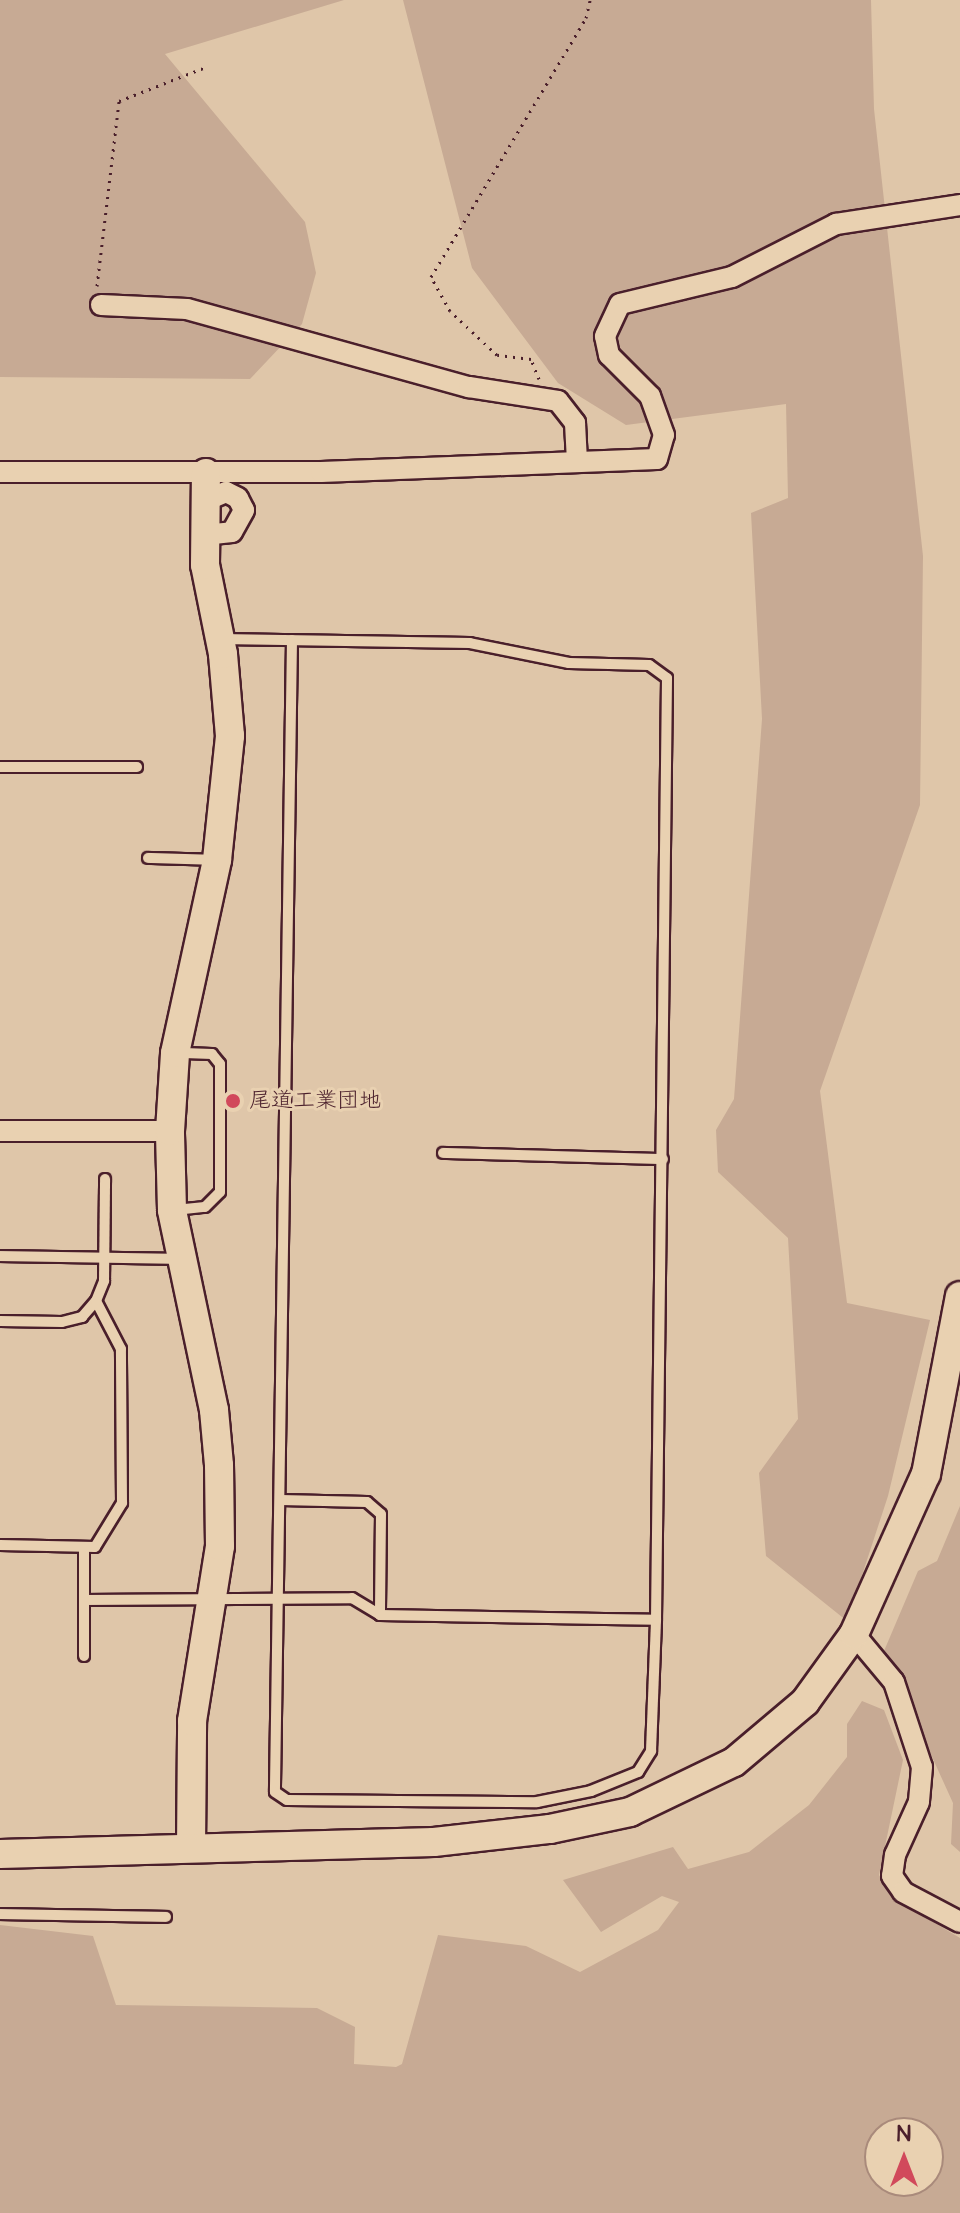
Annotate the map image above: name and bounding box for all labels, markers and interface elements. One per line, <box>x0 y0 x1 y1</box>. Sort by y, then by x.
place label: 尾道工業団地 <box>249 1088 381 1114</box>
marker: 尾道工業団地 <box>224 1092 242 1110</box>
north arrow <box>864 2117 944 2197</box>
text: N <box>897 2119 911 2150</box>

